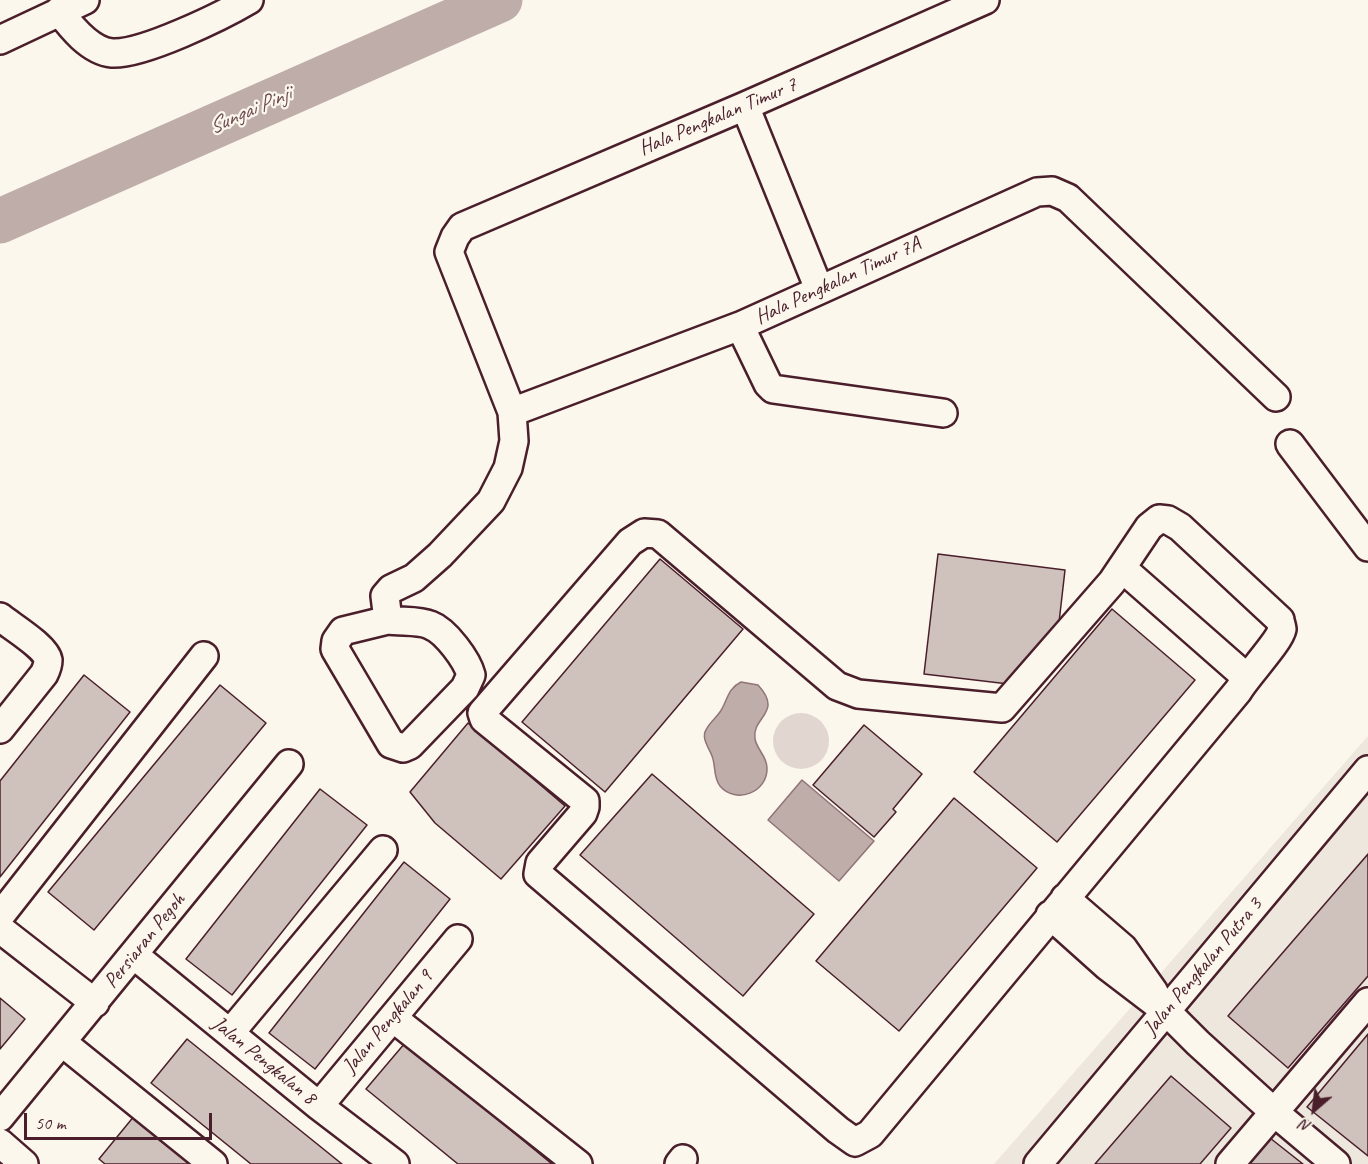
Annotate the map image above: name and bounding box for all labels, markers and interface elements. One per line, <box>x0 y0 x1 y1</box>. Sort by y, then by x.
street label: Hala Pengkalan Timur 7 <box>635 72 801 162</box>
water label: Sungai Pinji <box>205 81 295 141</box>
street label: Hala Pengkalan Timur 7A <box>751 232 925 330</box>
street label: Persiaran Pegoh <box>99 888 191 994</box>
street label: Jalan Pengkalan Putra 3 <box>1138 893 1268 1041</box>
street label: Jalan Pengkalan 9 <box>337 965 439 1079</box>
street label: Jalan Pengkalan 8 <box>207 1011 321 1111</box>
north arrow <box>1284 1080 1344 1140</box>
scale bar <box>27 1101 214 1139</box>
text: 50 m <box>35 1112 66 1134</box>
text: N <box>1296 1115 1315 1137</box>

